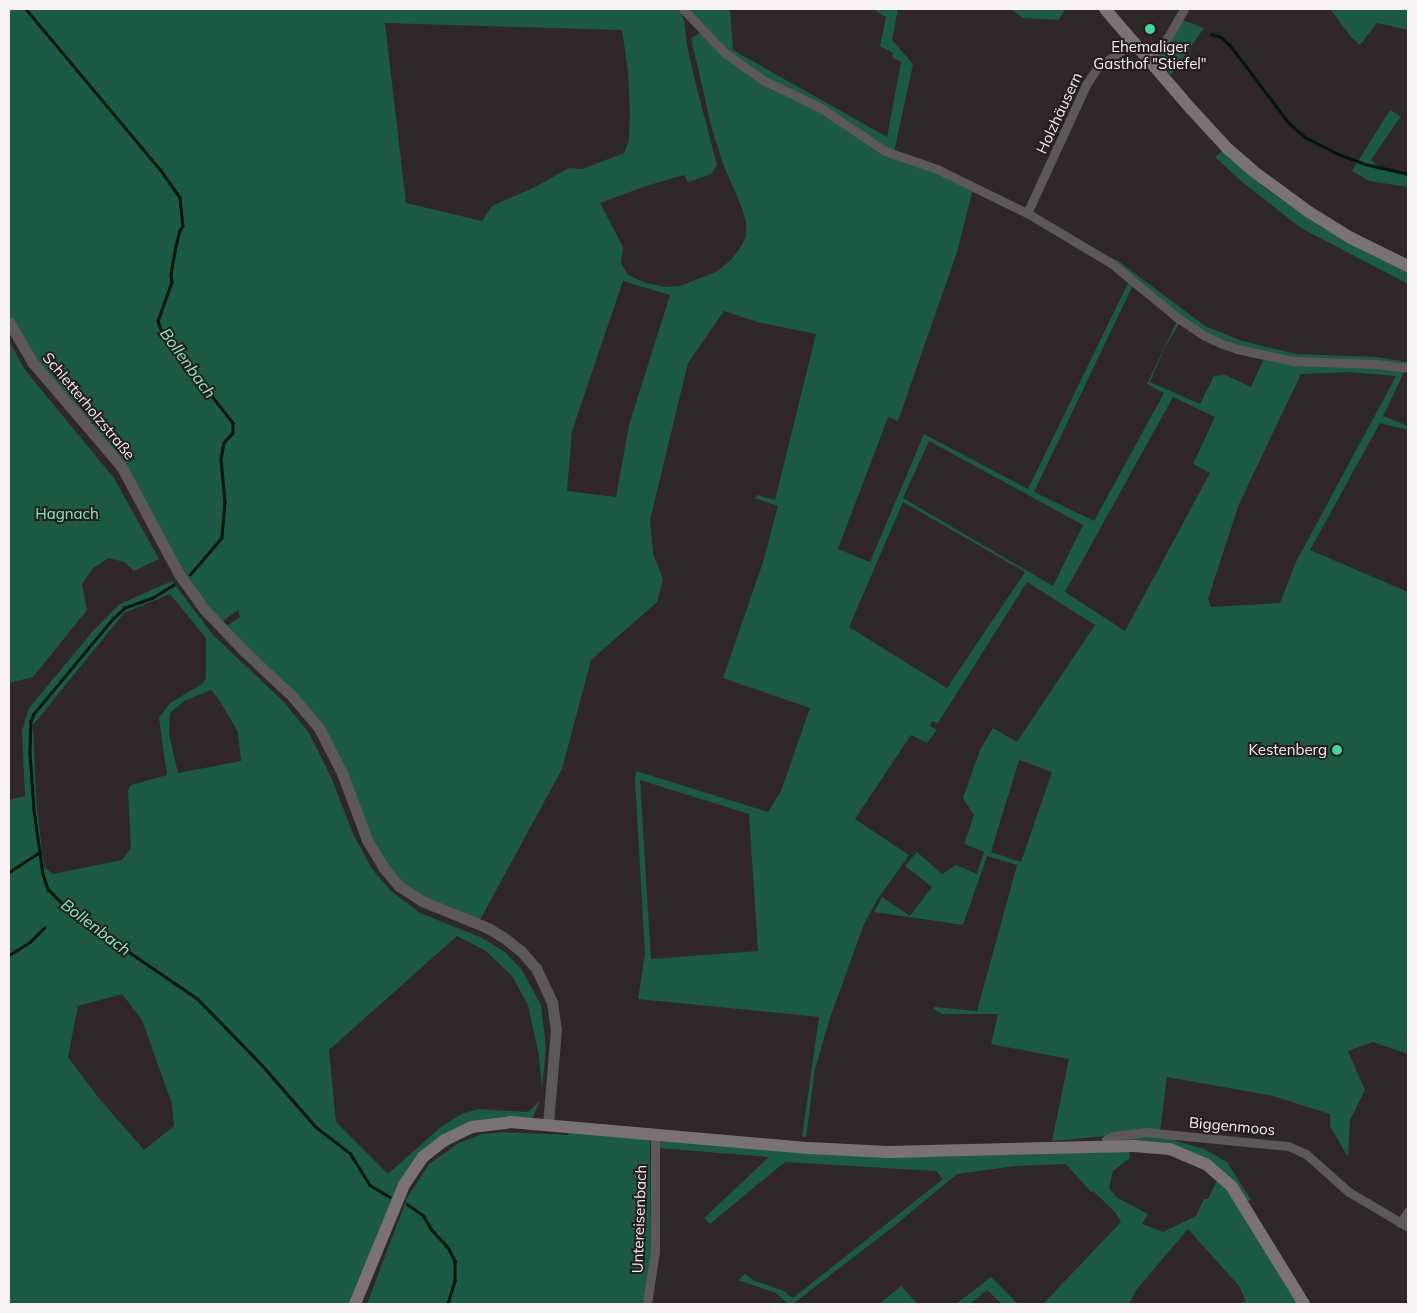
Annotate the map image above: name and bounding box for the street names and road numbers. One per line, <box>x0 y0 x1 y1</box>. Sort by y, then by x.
street label: Holzhäusern <box>1032 69 1086 157</box>
street label: Schletterholzstraße <box>39 349 139 463</box>
street label: Biggenmoos <box>1188 1113 1276 1139</box>
street label: Untereisenbach <box>628 1164 650 1274</box>

